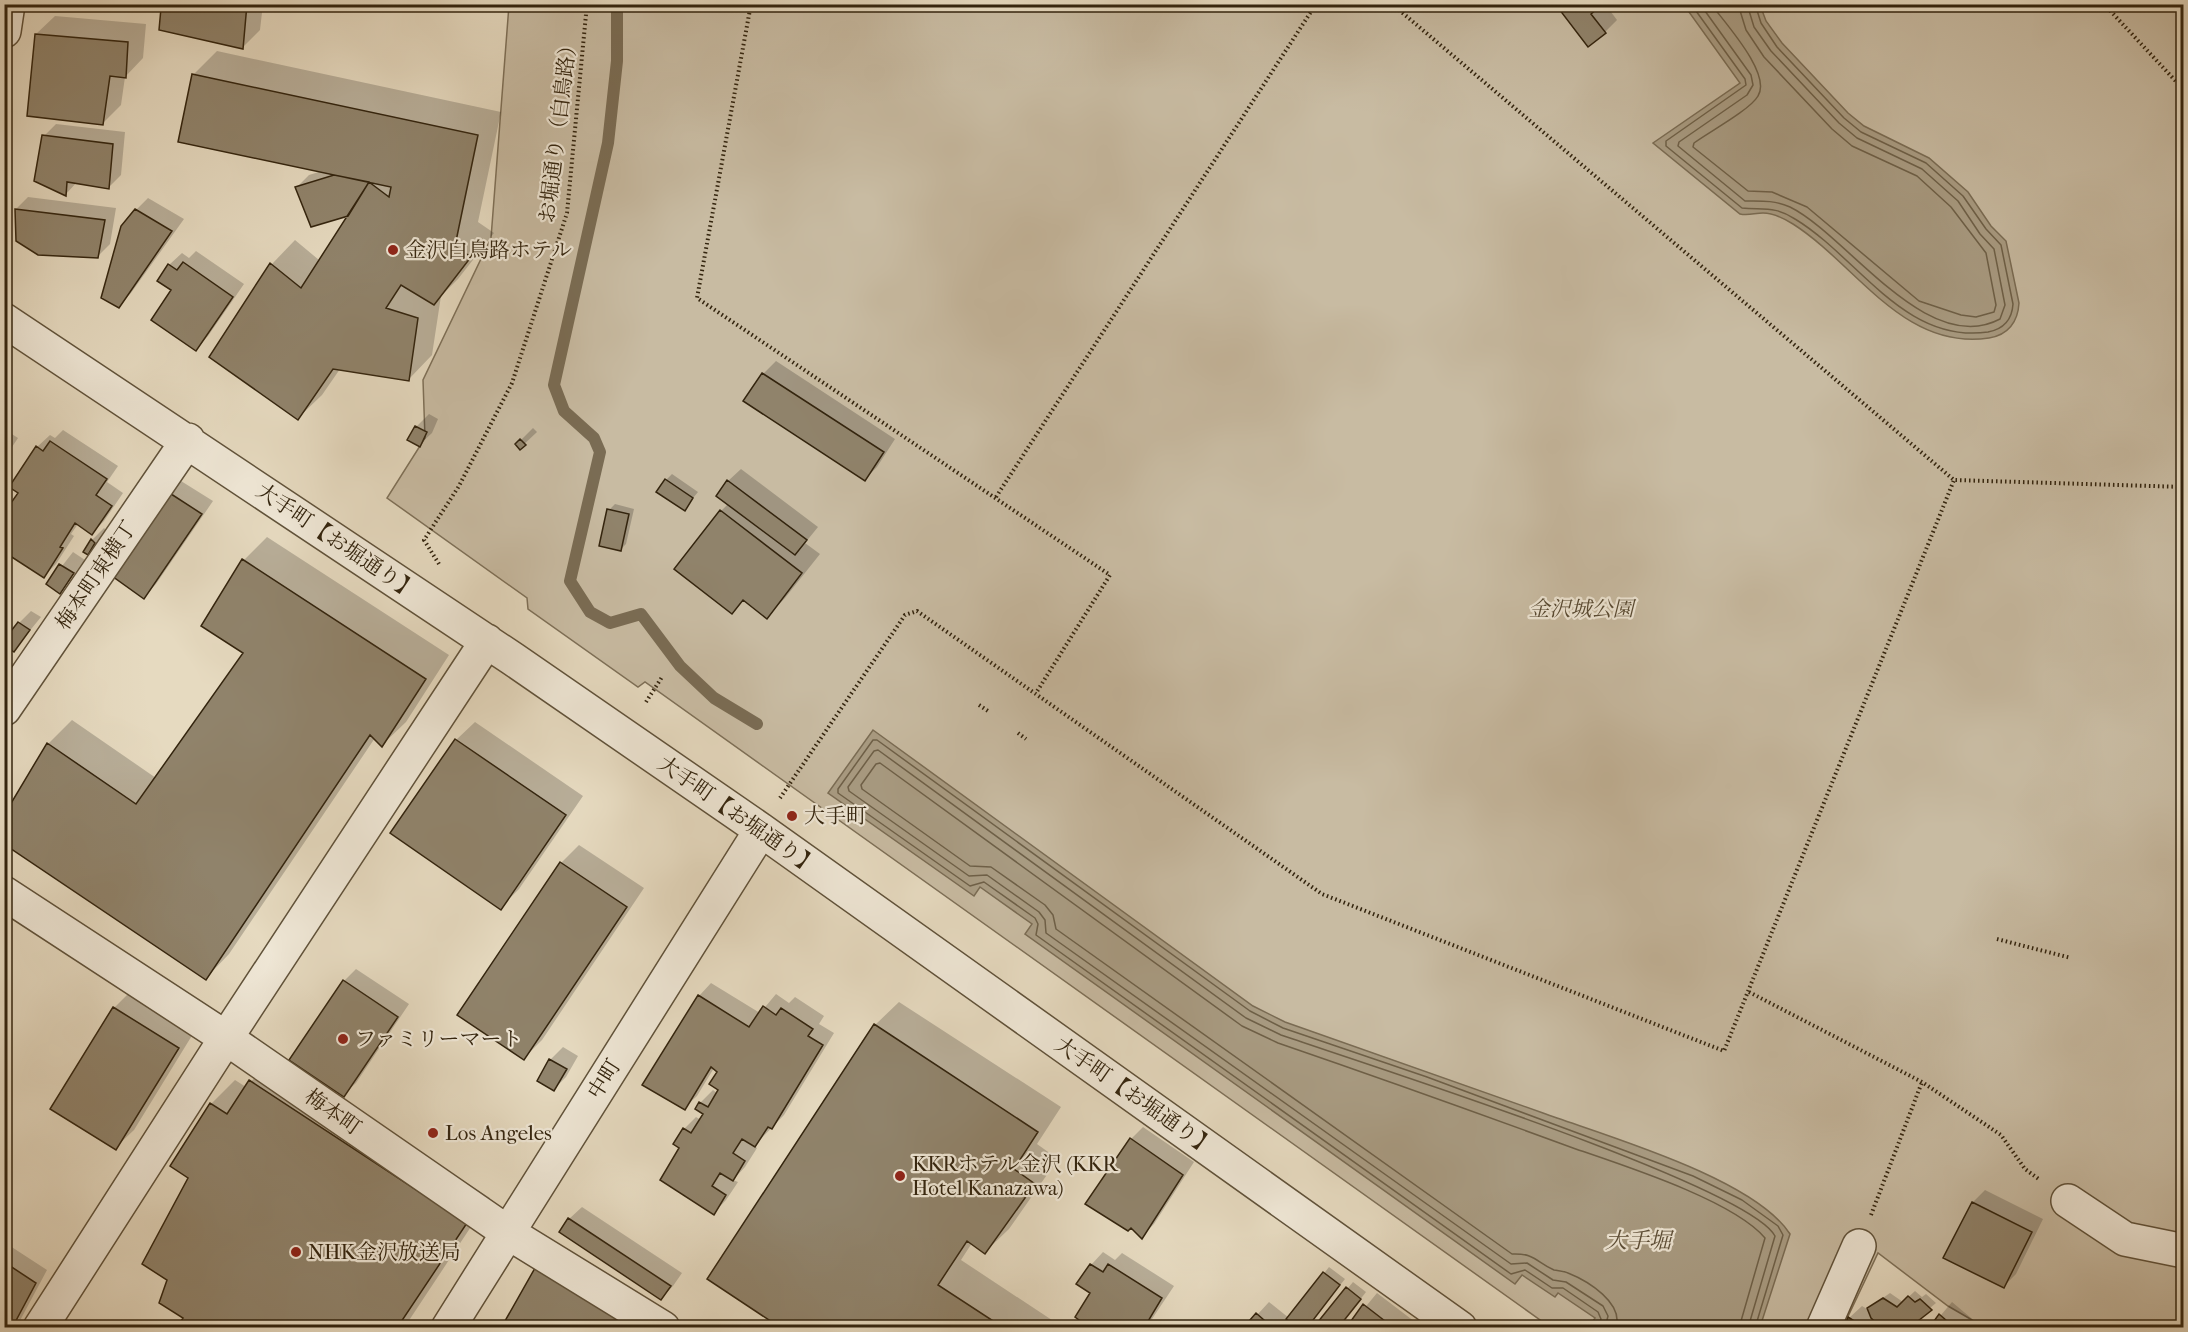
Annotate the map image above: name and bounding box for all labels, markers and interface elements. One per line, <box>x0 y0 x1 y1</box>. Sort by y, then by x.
street label: お堀通り（白鳥路） <box>535 34 581 224</box>
place label: 金沢白鳥路ホテル <box>405 238 572 262</box>
marker: 金沢白鳥路ホテル <box>386 243 400 257</box>
street label: 大手町【お堀通り】 <box>252 478 422 604</box>
street label: 梅本町東横丁 <box>51 516 141 634</box>
park label: 金沢城公園 <box>1529 597 1636 621</box>
street label: 大手町【お堀通り】 <box>654 751 822 879</box>
place label: 大手町 <box>804 804 867 828</box>
marker: 大手町 <box>785 809 799 823</box>
place label: ファミリーマート <box>355 1027 523 1051</box>
marker: ファミリーマート <box>336 1032 350 1046</box>
street label: 大手町【お堀通り】 <box>1051 1032 1219 1160</box>
street label: 中町 <box>583 1055 625 1103</box>
street label: 梅本町 <box>300 1084 366 1140</box>
place label: Los Angeles <box>445 1121 552 1145</box>
marker: Los Angeles <box>426 1126 440 1140</box>
place label: KKRホテル金沢 (KKR Hotel Kanazawa) <box>912 1152 1119 1200</box>
marker: KKRホテル金沢 (KKR Hotel Kanazawa) <box>893 1169 907 1183</box>
water label: 大手堀 <box>1605 1228 1675 1254</box>
place label: NHK金沢放送局 <box>308 1240 461 1264</box>
marker: NHK金沢放送局 <box>289 1245 303 1259</box>

